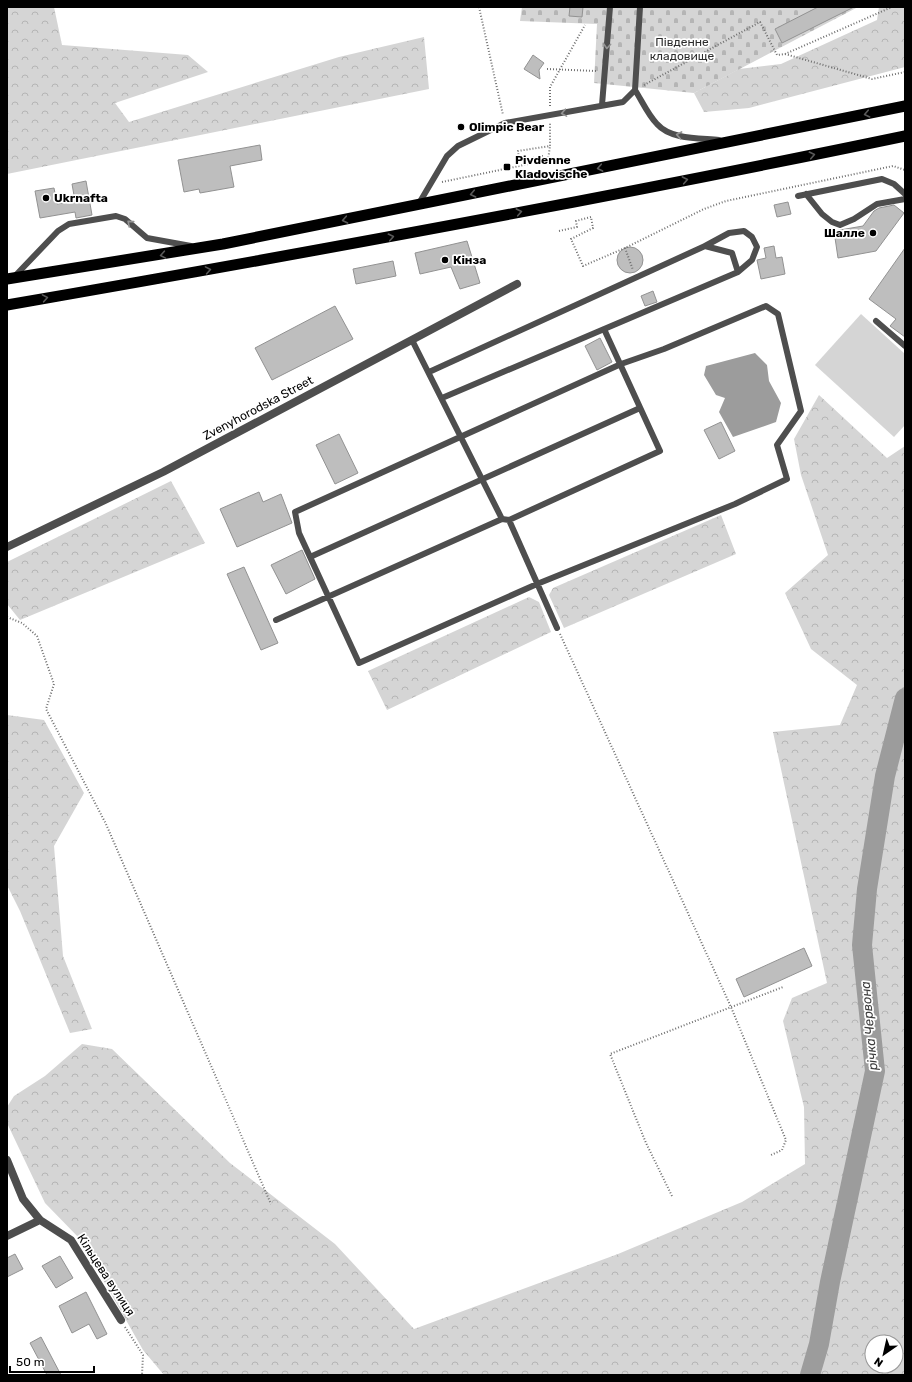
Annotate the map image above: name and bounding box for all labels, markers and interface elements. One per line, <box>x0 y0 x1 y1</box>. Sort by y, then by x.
park label: Південне кладовище <box>650 35 715 63</box>
one-way arrow <box>602 43 611 49</box>
one-way arrow <box>561 108 567 116</box>
one-way arrow <box>864 110 870 118</box>
place label: Olimpic Bear <box>469 120 545 134</box>
marker: Olimpic Bear <box>456 122 466 132</box>
one-way arrow <box>675 131 682 139</box>
one-way arrow <box>809 151 816 160</box>
place label: Pivdenne Kladovische <box>515 153 587 181</box>
marker: Pivdenne Kladovische <box>502 162 512 172</box>
one-way arrow <box>597 163 603 172</box>
one-way arrow <box>682 176 688 185</box>
one-way arrow <box>469 189 476 197</box>
place label: Ukrnafta <box>54 191 108 205</box>
marker: Ukrnafta <box>41 193 51 203</box>
one-way arrow <box>516 208 522 217</box>
one-way arrow <box>342 215 348 224</box>
one-way arrow <box>127 220 135 228</box>
place label: Шалле <box>824 226 865 240</box>
marker: Шалле <box>868 228 878 238</box>
one-way arrow <box>388 233 394 241</box>
one-way arrow <box>159 250 166 259</box>
place label: Кінза <box>453 253 486 267</box>
marker: Кінза <box>440 255 450 265</box>
one-way arrow <box>205 267 211 275</box>
one-way arrow <box>42 294 49 303</box>
street label: Zvenyhorodska Street <box>200 373 316 443</box>
water label: річка Червона <box>858 980 880 1071</box>
street label: Кільцева вулиця <box>74 1231 138 1319</box>
north arrow <box>864 1334 904 1374</box>
scale bar <box>10 1348 94 1374</box>
text: N <box>872 1354 886 1369</box>
text: 50 m <box>16 1355 44 1369</box>

